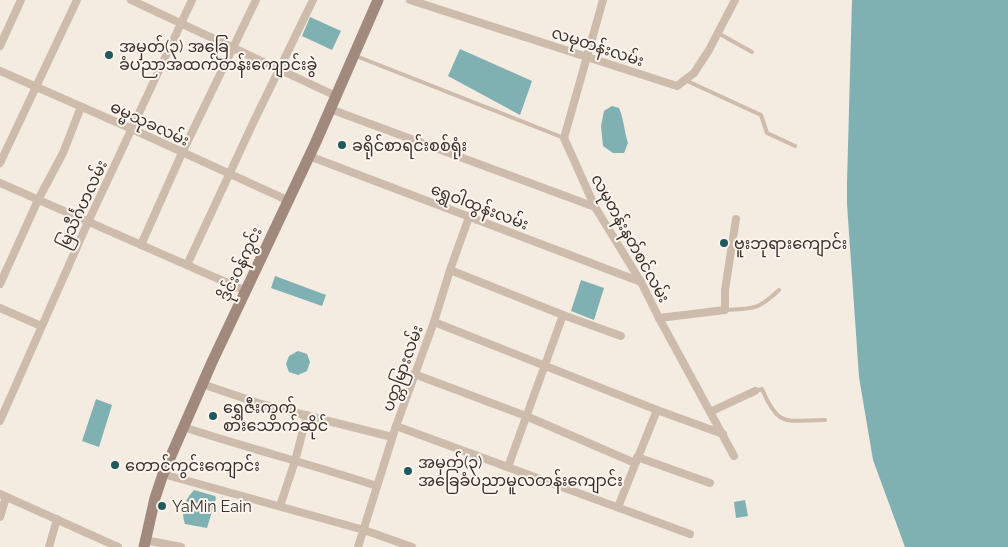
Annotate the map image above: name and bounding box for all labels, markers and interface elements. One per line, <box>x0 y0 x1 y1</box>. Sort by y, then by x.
street label: လမုတန်းလမ်း <box>548 21 647 75</box>
place label: အမှတ်(၃) အခြေ ခံပညာအထက်တန်းကျောင်းခွဲ <box>119 35 317 78</box>
marker: အမှတ်(၃) အခြေ ခံပညာအထက်တန်းကျောင်းခွဲ <box>103 49 115 61</box>
street label: ဓမ္မသုခလမ်း <box>105 95 193 155</box>
place label: ခရိုင်စာရင်းစစ်ရုံး <box>352 134 467 160</box>
marker: ခရိုင်စာရင်းစစ်ရုံး <box>336 139 348 151</box>
street label: မြသီင်္ဂဟလမ်း <box>52 156 115 253</box>
street label: လမုတန်းနတ်စင်လမ်း <box>583 170 676 308</box>
street label: ရွှေဝါထွန်းလမ်း <box>427 177 532 238</box>
street label: ဒိုင်းဝန်ကွင်း <box>213 223 271 307</box>
place label: ဗူးဘုရားကျောင်း <box>734 232 847 258</box>
marker: ဗူးဘုရားကျောင်း <box>718 237 730 249</box>
street label: ပတ္တမြားလမ်း <box>376 322 431 415</box>
place label: ရွှေဇီးကွက် စားသောက်ဆိုင် <box>223 396 328 440</box>
marker: ရွှေဇီးကွက် စားသောက်ဆိုင် <box>207 410 219 422</box>
place label: အမှတ်(၃) အခြေခံပညာမူလတန်းကျောင်း <box>418 451 623 495</box>
place label: တောင်ကွင်းကျောင်း <box>125 454 260 479</box>
marker: တောင်ကွင်းကျောင်း <box>109 459 121 471</box>
marker: အမှတ်(၃) အခြေခံပညာမူလတန်းကျောင်း <box>402 465 414 477</box>
place label: YaMin Eain <box>172 497 252 516</box>
marker: YaMin Eain <box>156 500 168 512</box>

